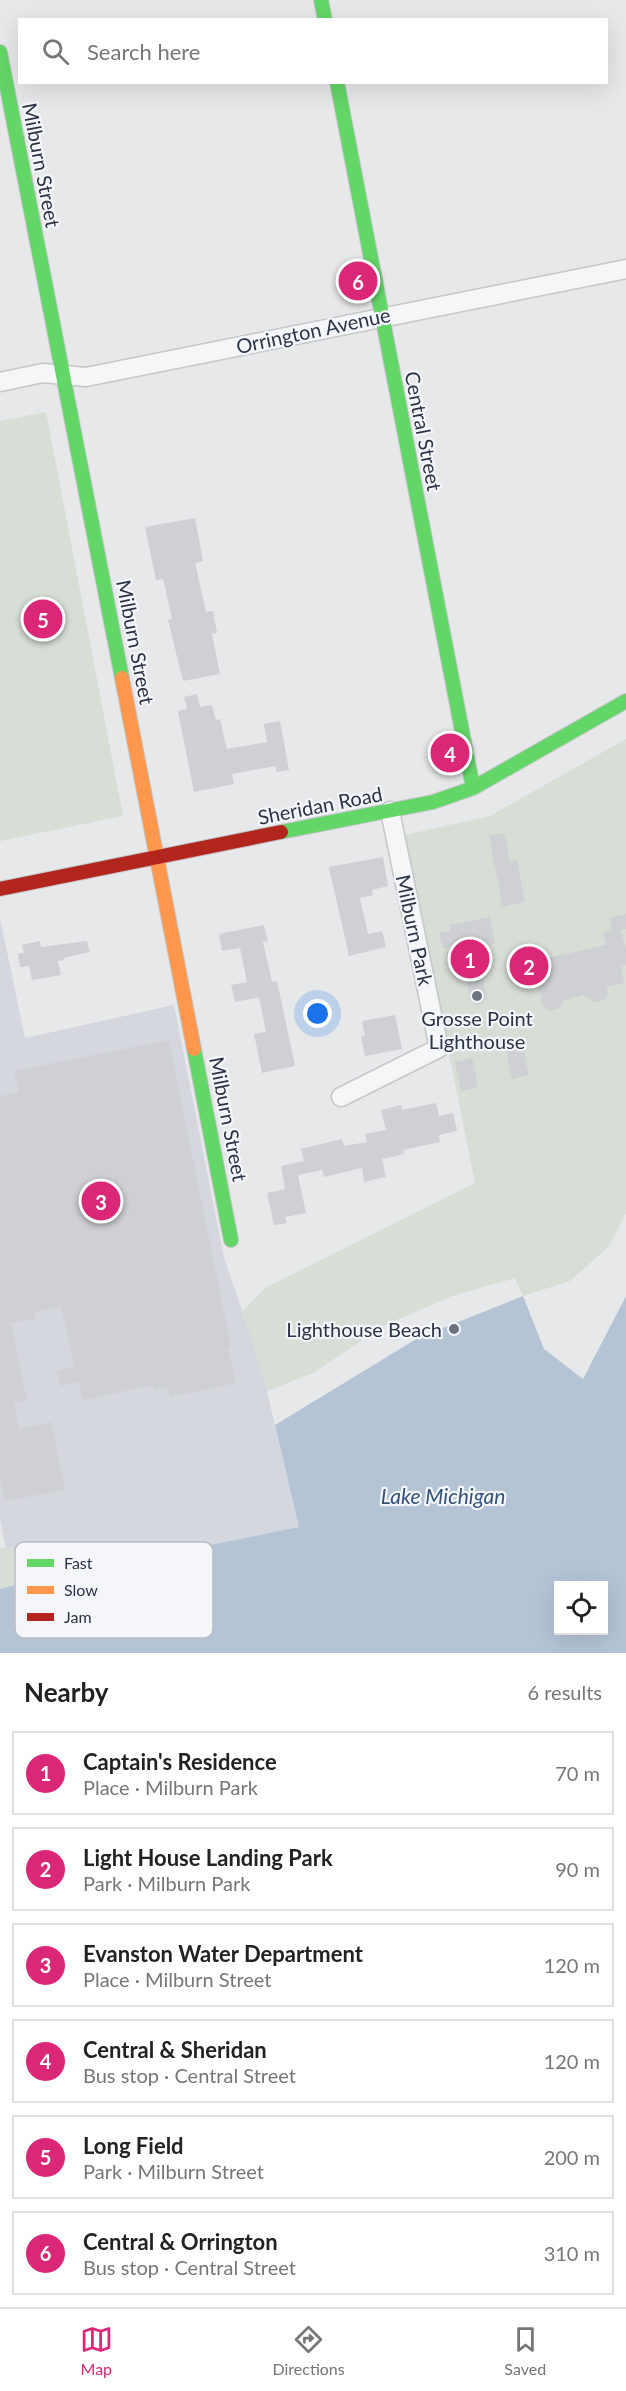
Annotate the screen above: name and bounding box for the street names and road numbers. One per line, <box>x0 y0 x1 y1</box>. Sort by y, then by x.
street label: Milburn Street <box>18 101 66 229</box>
street label: Orrington Avenue <box>234 302 392 358</box>
street label: Central Street <box>401 369 447 493</box>
street label: Milburn Street <box>112 578 160 706</box>
street label: Sheridan Road <box>256 781 384 829</box>
street label: Milburn Park <box>392 872 439 989</box>
street label: Milburn Street <box>205 1055 253 1183</box>

